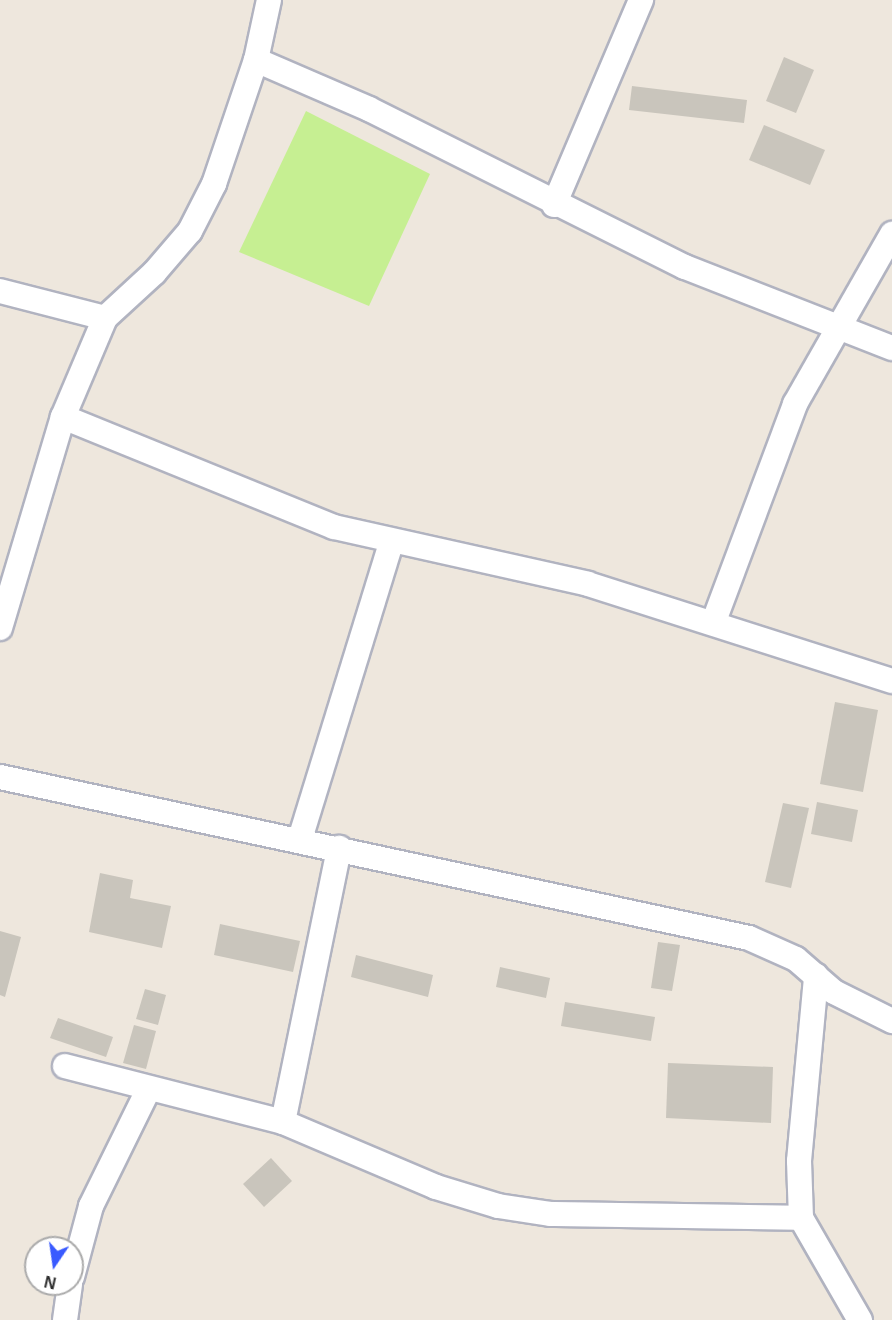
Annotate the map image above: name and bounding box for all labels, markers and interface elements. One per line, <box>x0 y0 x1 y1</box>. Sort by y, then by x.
north arrow <box>24 1236 84 1296</box>
text: N <box>43 1272 58 1292</box>

